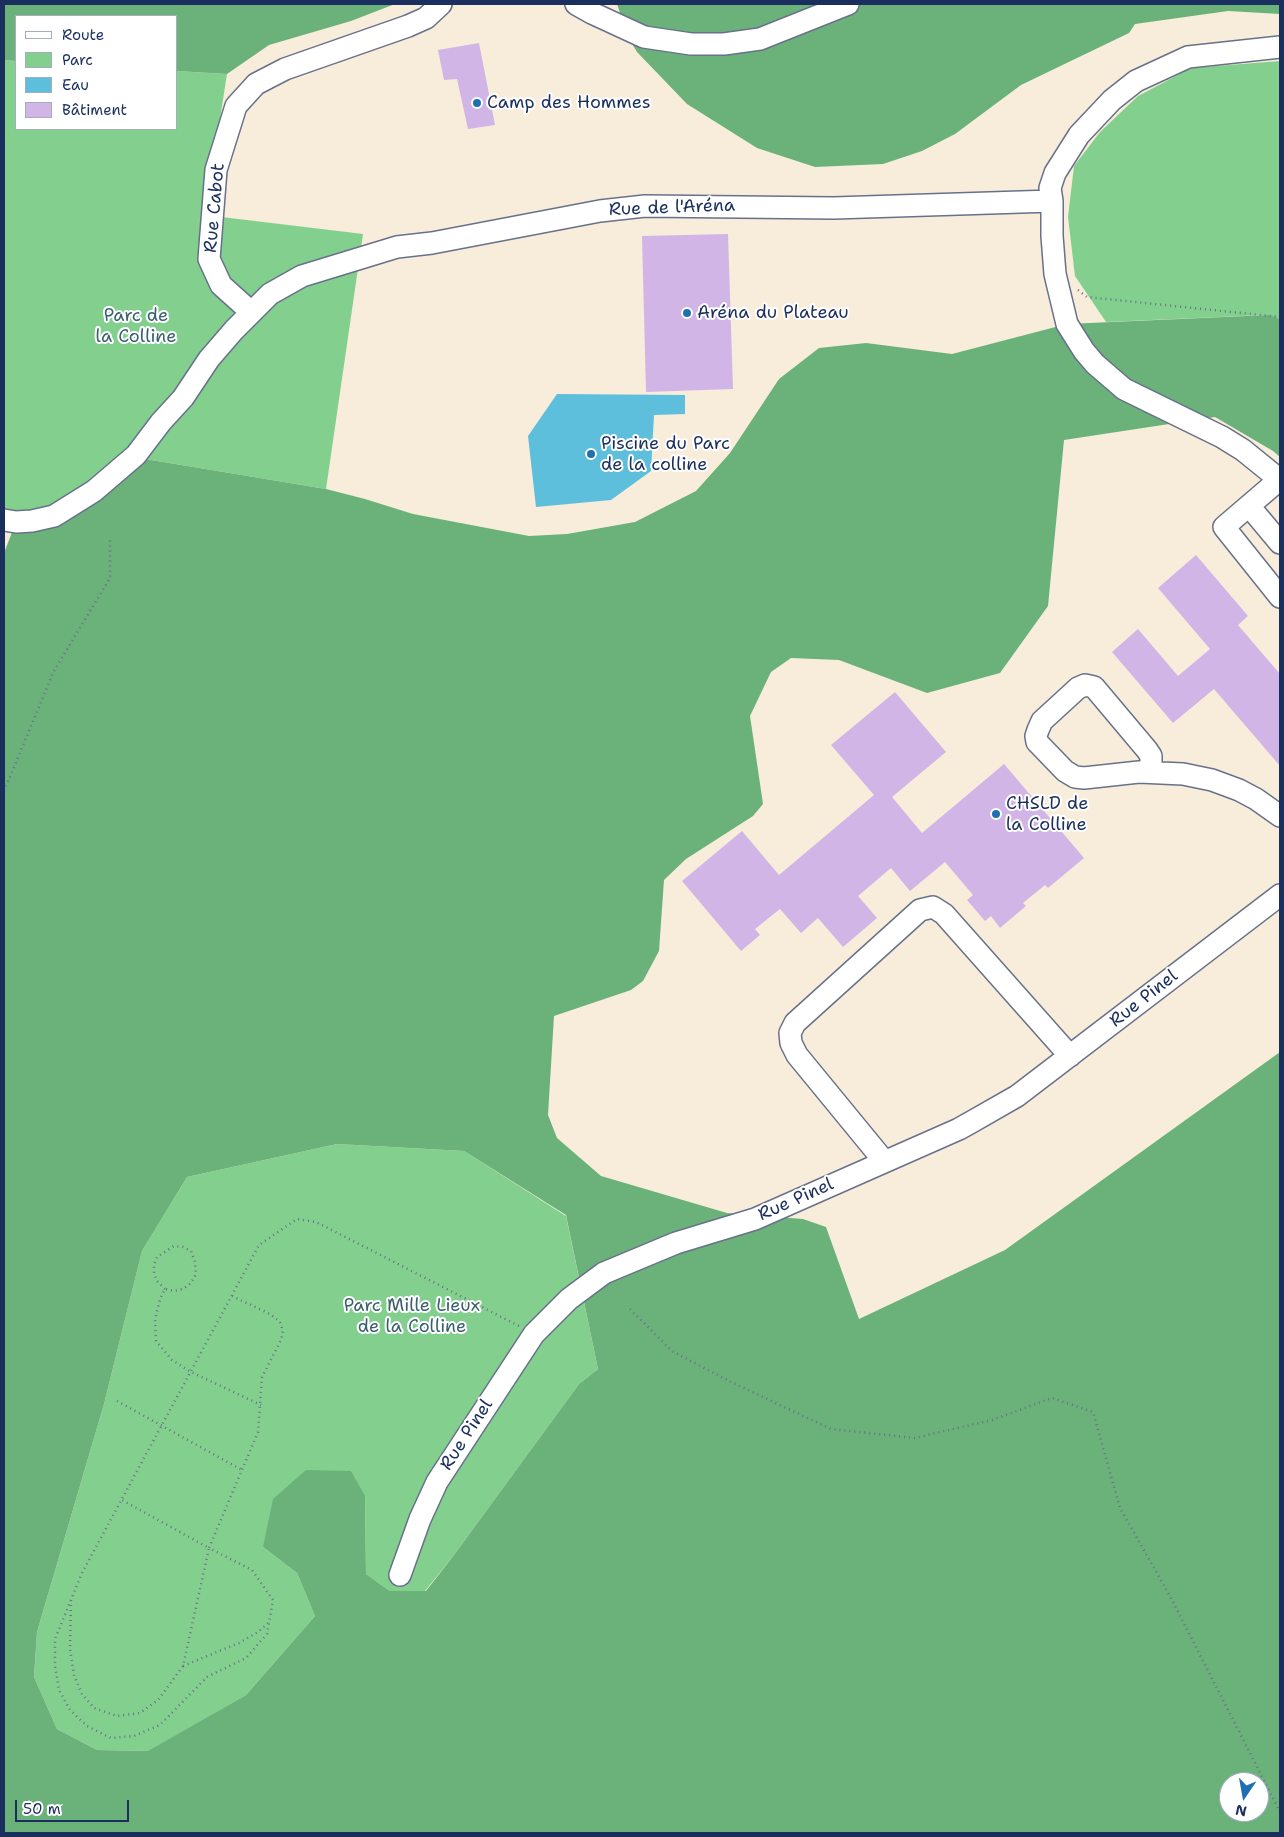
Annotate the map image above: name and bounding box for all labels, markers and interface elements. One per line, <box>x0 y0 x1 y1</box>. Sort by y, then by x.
legend <box>15 15 178 130</box>
text: Route <box>62 25 104 45</box>
text: Parc <box>62 50 93 70</box>
text: Eau <box>62 75 89 95</box>
place label: Camp des Hommes <box>487 92 651 114</box>
marker: Camp des Hommes <box>471 97 483 109</box>
text: Bâtiment <box>62 100 127 120</box>
street label: Rue Cabot <box>200 162 230 254</box>
street label: Rue de l'Aréna <box>609 195 735 221</box>
place label: Aréna du Plateau <box>697 302 849 324</box>
park label: Parc de la Colline <box>96 305 176 348</box>
marker: Aréna du Plateau <box>681 307 693 319</box>
place label: Piscine du Parc de la colline <box>601 433 730 476</box>
marker: Piscine du Parc de la colline <box>585 448 597 460</box>
place label: CHSLD de la Colline <box>1006 793 1088 836</box>
marker: CHSLD de la Colline <box>990 808 1002 820</box>
street label: Rue Pinel <box>1106 966 1182 1032</box>
street label: Rue Pinel <box>755 1174 837 1226</box>
park label: Parc Mille Lieux de la Colline <box>344 1295 480 1338</box>
street label: Rue Pinel <box>436 1395 498 1475</box>
north arrow <box>1219 1772 1269 1822</box>
scale bar <box>18 1790 131 1822</box>
text: 50 m <box>23 1799 61 1819</box>
text: N <box>1234 1801 1248 1821</box>

